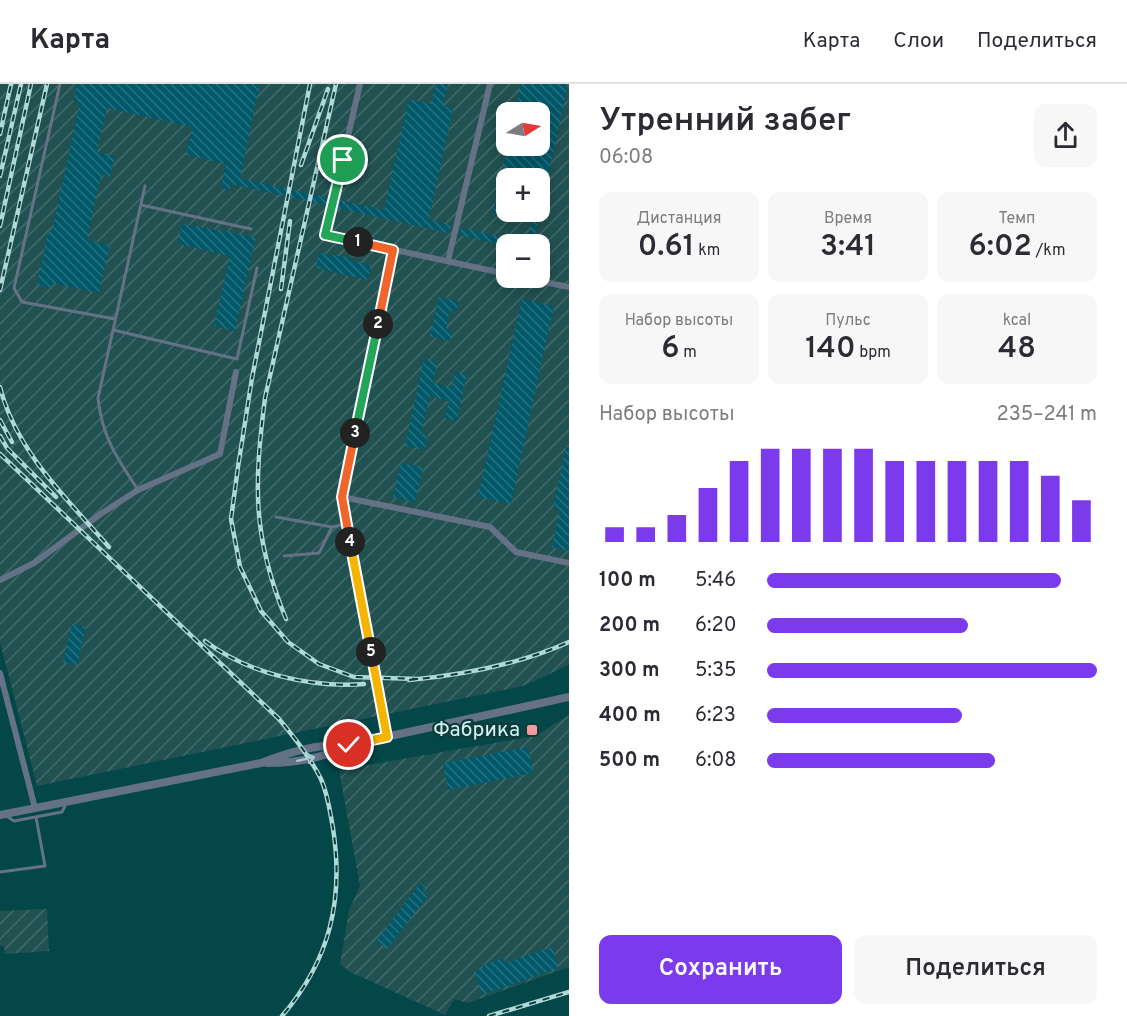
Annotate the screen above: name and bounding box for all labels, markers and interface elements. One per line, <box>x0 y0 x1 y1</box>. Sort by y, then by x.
text: Карта <box>30 23 110 59</box>
text: Карта <box>803 28 860 55</box>
text: Слои <box>893 28 944 55</box>
text: Поделиться <box>977 28 1097 55</box>
text: Утренний забег <box>599 101 851 143</box>
north arrow <box>496 102 550 156</box>
map controls <box>496 102 550 288</box>
button: share <box>1034 104 1097 167</box>
pin <box>317 134 368 185</box>
icon: arrive <box>326 143 359 176</box>
text: 06:08 <box>599 145 653 171</box>
button: + <box>496 168 550 222</box>
text: Дистанция <box>636 209 722 229</box>
text: Время <box>824 209 872 229</box>
text: Темп <box>999 209 1035 229</box>
pin: 1 <box>343 227 373 257</box>
text: 0.61 <box>638 229 694 266</box>
text: 3:41 <box>820 229 876 266</box>
text: 6:02 <box>969 229 1032 266</box>
text: 1 <box>355 232 361 252</box>
button: − <box>496 234 550 288</box>
text: km <box>694 241 720 261</box>
text: /km <box>1032 241 1065 261</box>
pin: 2 <box>363 309 393 339</box>
text: Набор высоты <box>625 311 733 331</box>
text: Пульс <box>825 311 871 331</box>
text: kcal <box>1003 311 1031 331</box>
text: 2 <box>373 314 383 334</box>
text: 6 <box>661 331 679 368</box>
text: 140 <box>805 331 856 368</box>
text: 48 <box>998 331 1036 368</box>
text: m <box>679 343 697 363</box>
text: bpm <box>856 343 891 363</box>
text: Набор высоты <box>599 402 735 428</box>
text: 235–241 m <box>997 402 1097 428</box>
pin: 3 <box>340 418 370 448</box>
text: 3 <box>350 423 360 443</box>
pin: 4 <box>335 527 365 557</box>
text: 4 <box>345 532 355 552</box>
text: 100 m <box>599 568 656 594</box>
text: 5:46 <box>695 568 736 594</box>
text: 200 m <box>599 613 660 639</box>
text: 6:20 <box>695 613 737 639</box>
pin: 5 <box>356 637 386 667</box>
text: 5 <box>366 642 376 662</box>
text: 300 m <box>599 658 660 684</box>
text: 5:35 <box>695 658 736 684</box>
text: 400 m <box>599 703 661 729</box>
text: 6:23 <box>695 703 736 729</box>
place label: Фабрика <box>433 717 520 744</box>
pin <box>323 719 374 770</box>
marker: Фабрика <box>525 723 539 737</box>
icon: check <box>332 728 365 761</box>
text: 500 m <box>599 748 660 774</box>
text: 6:08 <box>695 748 737 774</box>
one-way arrow <box>296 753 315 764</box>
button: Сохранить <box>599 935 842 1004</box>
button: Поделиться <box>854 935 1097 1004</box>

